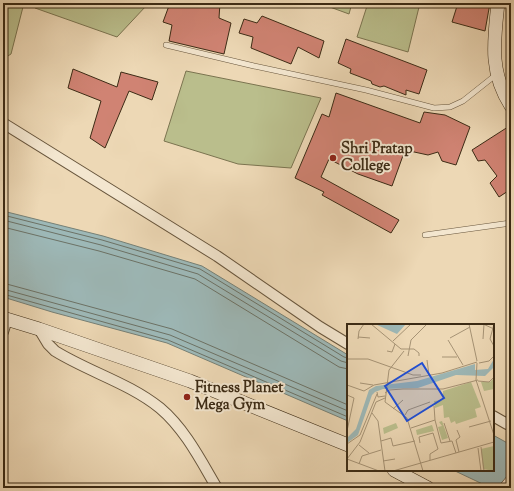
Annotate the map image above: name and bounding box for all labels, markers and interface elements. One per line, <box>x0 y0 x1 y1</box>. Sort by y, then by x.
place label: Shri Pratap College <box>341 139 413 177</box>
marker: Shri Pratap College <box>328 153 338 163</box>
inset map <box>347 324 494 471</box>
place label: Fitness Planet Mega Gym <box>195 378 284 416</box>
marker: Fitness Planet Mega Gym <box>182 392 192 402</box>

